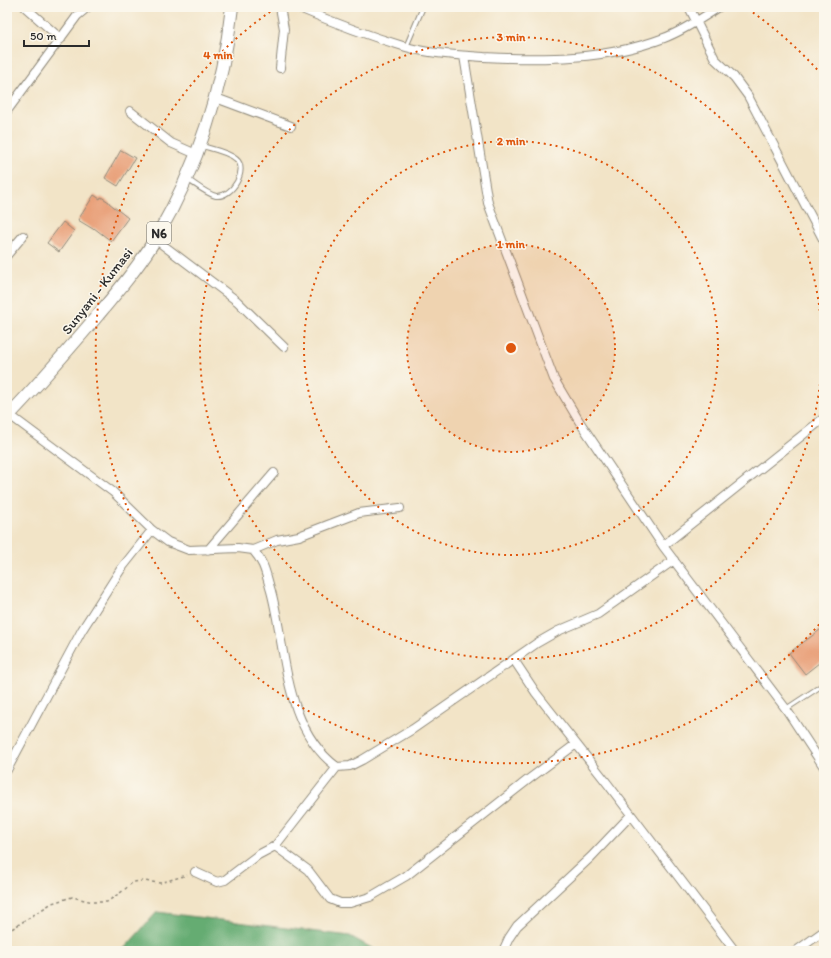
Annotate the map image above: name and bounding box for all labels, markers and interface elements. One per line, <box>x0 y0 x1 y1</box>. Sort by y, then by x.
scale bar <box>24 22 89 48</box>
text: 50 m <box>30 29 56 43</box>
text: 3 min <box>497 30 526 44</box>
text: 4 min <box>203 48 233 62</box>
text: 2 min <box>497 134 526 148</box>
road number: N6 <box>147 222 171 244</box>
text: 1 min <box>497 237 526 251</box>
street label: Sunyani - Kumasi <box>58 245 137 338</box>
centre of rings <box>504 341 518 355</box>

